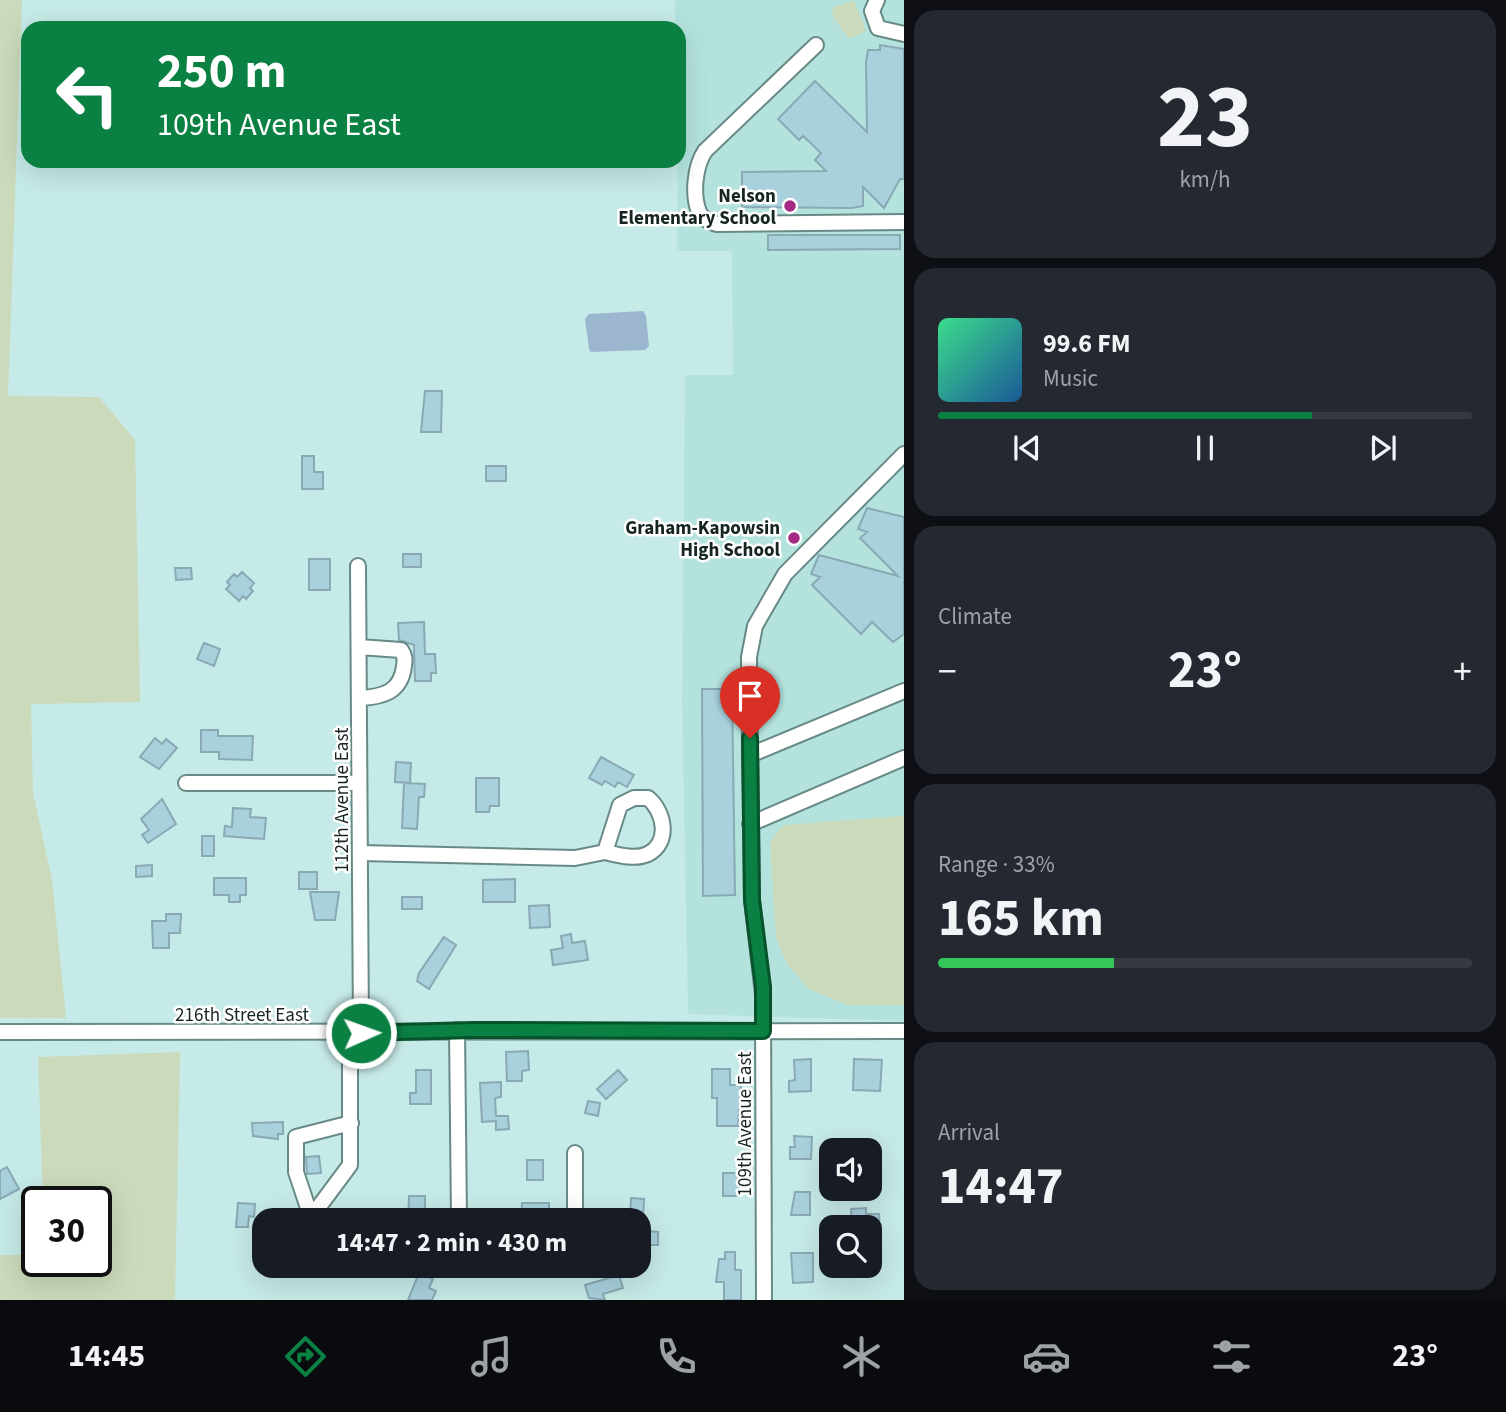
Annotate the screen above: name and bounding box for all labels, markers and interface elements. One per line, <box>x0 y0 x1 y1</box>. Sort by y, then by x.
text: 250 m <box>157 37 286 107</box>
icon: left <box>42 49 133 140</box>
text: 23 <box>1157 53 1253 182</box>
text: 109th Avenue East <box>157 102 401 148</box>
text: km/h <box>1179 163 1231 196</box>
place label: Nelson Elementary School <box>618 183 777 232</box>
marker: Nelson Elementary School <box>782 198 798 214</box>
text: 99.6 FM <box>1043 325 1131 362</box>
text: Music <box>1043 362 1098 395</box>
icon: previous <box>1008 429 1046 467</box>
icon: pause <box>1186 429 1224 467</box>
icon: next <box>1364 429 1402 467</box>
place label: Graham-Kapowsin High School <box>625 515 781 564</box>
marker: Graham-Kapowsin High School <box>786 530 802 546</box>
text: Climate <box>938 600 1012 633</box>
text: 23° <box>1168 634 1242 708</box>
text: − <box>938 645 957 699</box>
text: + <box>1453 645 1472 699</box>
pin <box>720 666 780 738</box>
icon: arrive <box>731 677 769 715</box>
street label: 112th Avenue East <box>329 727 356 872</box>
text: Range · 33% <box>938 848 1055 881</box>
text: 165 km <box>938 882 1104 956</box>
position arrow <box>324 996 398 1070</box>
street label: 216th Street East <box>175 1002 310 1029</box>
street label: 109th Avenue East <box>732 1051 759 1196</box>
text: Arrival <box>938 1116 1000 1149</box>
map controls <box>819 1138 882 1278</box>
button: sound <box>819 1138 882 1201</box>
text: 14:47 <box>938 1150 1063 1224</box>
speed limit sign: 30 <box>21 1186 112 1277</box>
button: search <box>819 1215 882 1278</box>
text: 14:47 · 2 min · 430 m <box>336 1224 567 1261</box>
icon: directions <box>281 1332 330 1381</box>
icon: music <box>467 1332 516 1381</box>
icon: phone <box>652 1332 701 1381</box>
icon: climate <box>837 1332 886 1381</box>
icon: car <box>1022 1332 1071 1381</box>
icon: filters <box>1207 1332 1256 1381</box>
text: 14:45 <box>68 1333 145 1379</box>
text: 23° <box>1392 1333 1438 1379</box>

